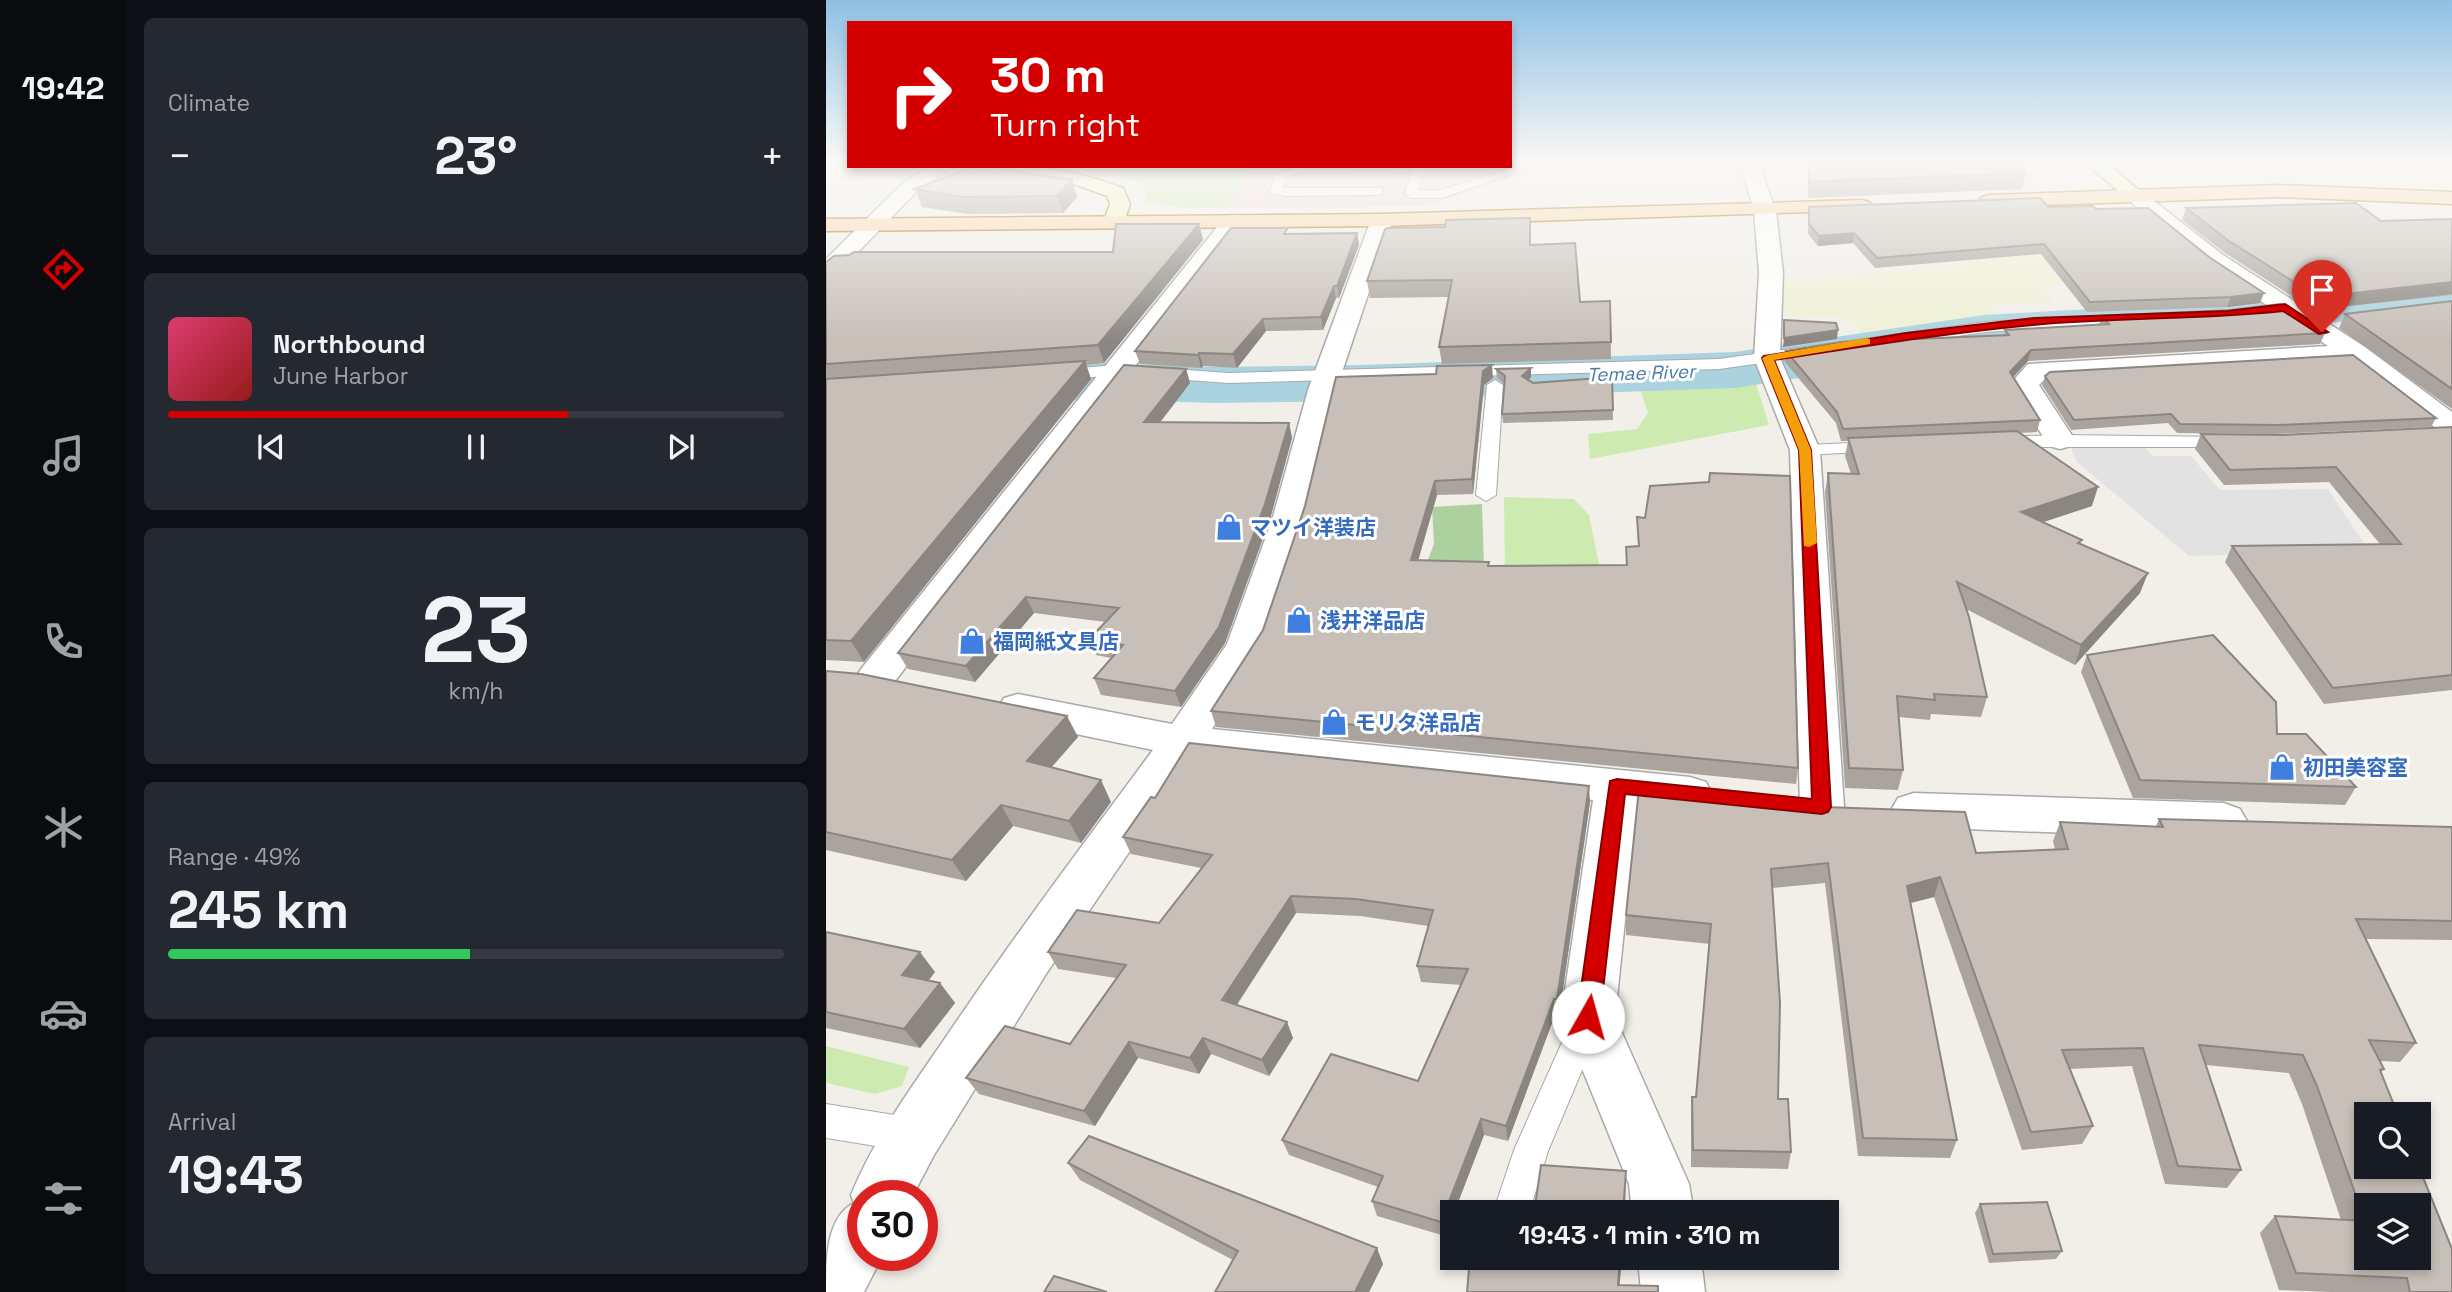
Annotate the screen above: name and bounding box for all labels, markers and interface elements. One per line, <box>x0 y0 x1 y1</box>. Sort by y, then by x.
text: 30 m <box>990 44 1106 106</box>
icon: right <box>875 49 966 140</box>
text: 19:42 <box>21 68 105 108</box>
text: Climate <box>168 88 250 118</box>
text: Turn right <box>990 105 1140 145</box>
text: 23° <box>435 123 518 189</box>
text: − <box>168 132 192 180</box>
text: + <box>760 132 784 180</box>
icon: directions <box>39 245 88 294</box>
pin <box>2292 260 2352 332</box>
icon: arrive <box>2303 271 2341 309</box>
text: Northbound <box>273 327 426 361</box>
water label: Temae River <box>1586 359 1698 387</box>
text: June Harbor <box>273 361 408 391</box>
icon: previous <box>252 428 290 466</box>
icon: pause <box>457 428 495 466</box>
icon: next <box>662 428 700 466</box>
icon: music <box>39 431 88 480</box>
shop icon: マツイ洋装店 <box>1214 512 1244 542</box>
place label: マツイ洋装店 <box>1250 514 1376 541</box>
text: 23 <box>421 572 531 689</box>
shop icon: 浅井洋品店 <box>1284 605 1314 635</box>
place label: 浅井洋品店 <box>1320 607 1425 634</box>
icon: phone <box>39 617 88 666</box>
shop icon: 福岡紙文具店 <box>957 626 987 656</box>
place label: 福岡紙文具店 <box>993 628 1119 655</box>
text: km/h <box>449 676 503 706</box>
shop icon: モリタ洋品店 <box>1319 707 1349 737</box>
place label: モリタ洋品店 <box>1355 709 1481 736</box>
shop icon: 初田美容室 <box>2267 752 2297 782</box>
place label: 初田美容室 <box>2303 754 2408 781</box>
icon: climate <box>39 803 88 852</box>
text: Range · 49% <box>168 842 301 872</box>
text: 245 km <box>168 877 349 943</box>
position arrow <box>1551 980 1625 1054</box>
icon: car <box>39 989 88 1038</box>
map controls <box>2354 1102 2431 1270</box>
button: search <box>2354 1102 2431 1179</box>
text: Arrival <box>168 1107 236 1137</box>
text: 19:43 <box>168 1142 304 1208</box>
icon: filters <box>39 1174 88 1223</box>
speed limit sign: 30 <box>847 1180 938 1271</box>
button: layers <box>2354 1193 2431 1270</box>
text: 19:43 · 1 min · 310 m <box>1519 1218 1760 1252</box>

